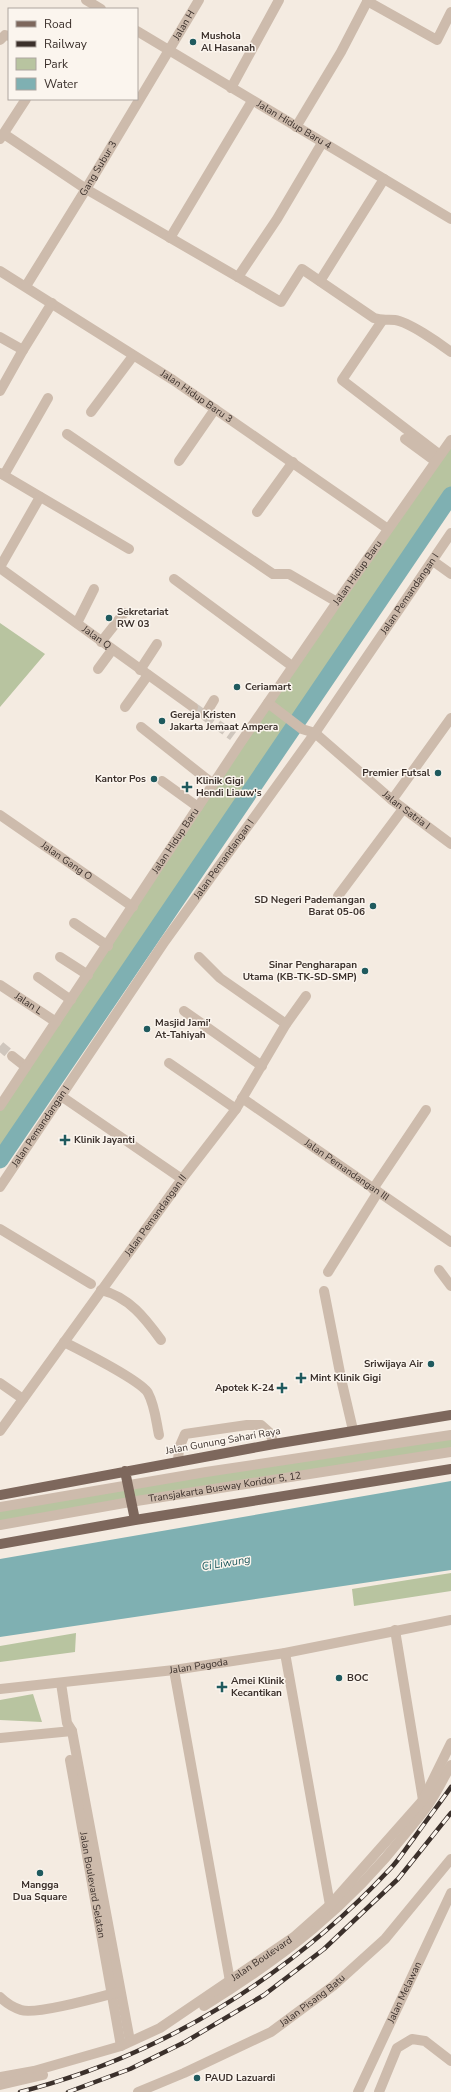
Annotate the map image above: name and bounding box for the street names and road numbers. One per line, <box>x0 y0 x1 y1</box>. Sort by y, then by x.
street label: Jalan H <box>169 7 198 44</box>
street label: Jalan Hidup Baru 4 <box>253 97 334 153</box>
street label: Gang Subur 3 <box>76 138 120 199</box>
street label: Jalan Hidup Baru 3 <box>157 366 235 426</box>
street label: Jalan Hidup Baru <box>329 538 385 609</box>
street label: Jalan Pemandangan I <box>377 551 442 638</box>
street label: Jalan Q <box>78 622 114 653</box>
street label: Jalan Satria I <box>379 787 433 833</box>
street label: Jalan Hidup Baru <box>148 805 202 877</box>
street label: Jalan Pemandangan I <box>190 817 257 903</box>
street label: Jalan Gang O <box>37 838 95 884</box>
street label: Jalan L <box>11 989 45 1018</box>
street label: Jalan Pemandangan I <box>8 1083 73 1171</box>
street label: Jalan Pemandangan III <box>301 1135 392 1204</box>
street label: Jalan Pemandangan II <box>121 1172 190 1260</box>
street label: Jalan Gunung Sahari Raya <box>163 1424 282 1458</box>
street label: Transjakarta Busway Koridor 5, 12 <box>148 1468 302 1506</box>
street label: Jalan Pagoda <box>168 1655 229 1678</box>
street label: Jalan Boulevard Selatan <box>76 1830 109 1939</box>
street label: Jalan Boulevard <box>228 1933 295 1985</box>
street label: Jalan Melawan <box>384 1959 425 2026</box>
street label: Jalan Pisang Batu <box>276 1971 348 2031</box>

